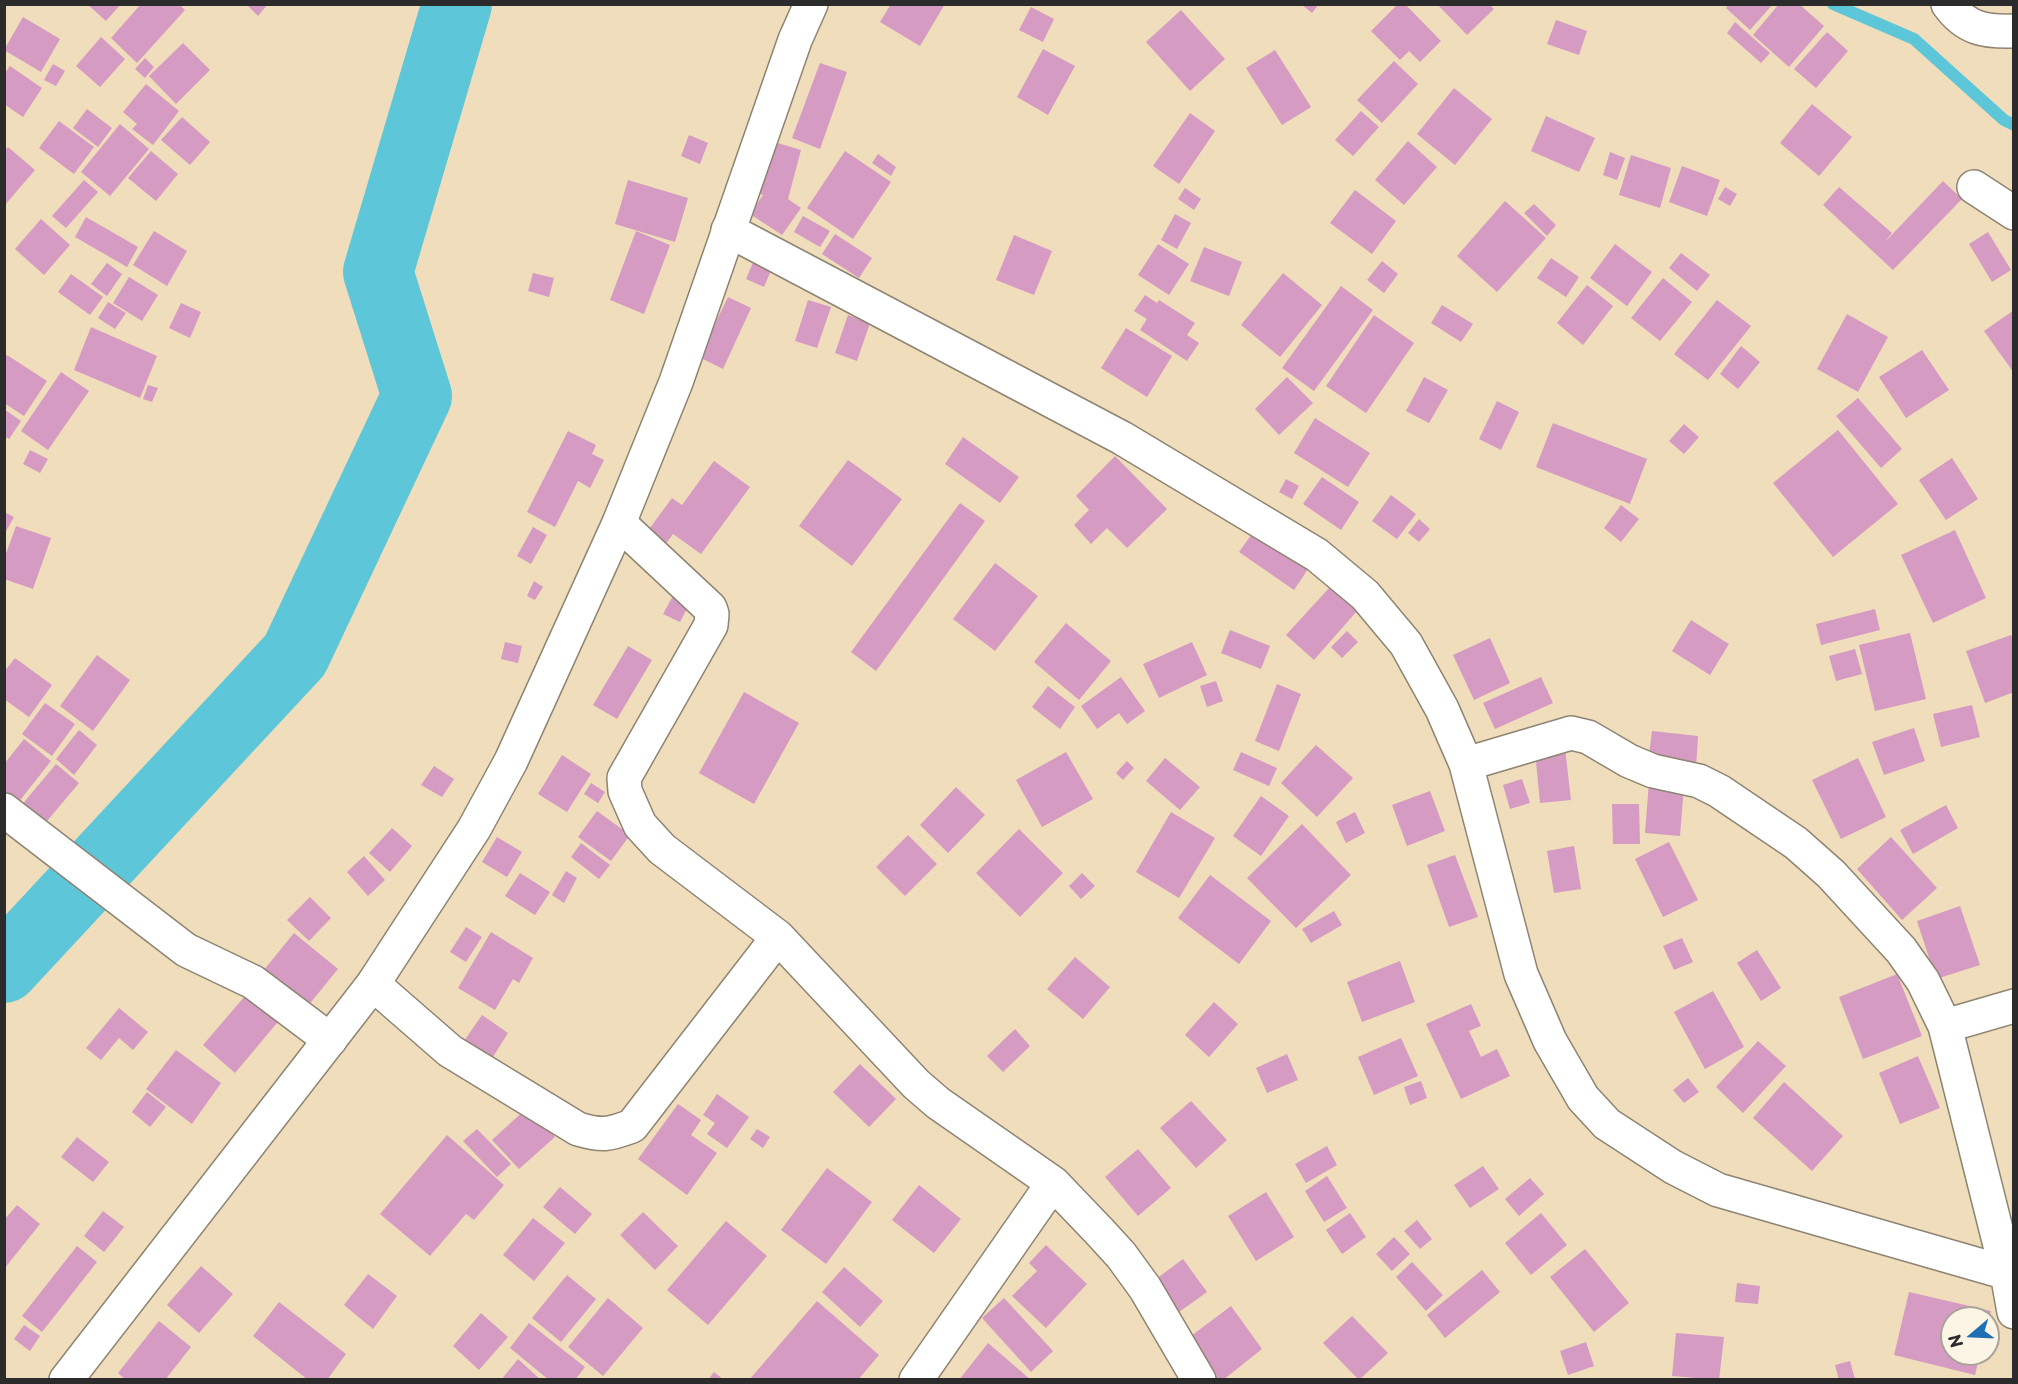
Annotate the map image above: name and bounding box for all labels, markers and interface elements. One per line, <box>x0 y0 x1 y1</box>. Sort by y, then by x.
north arrow <box>1940 1306 2000 1366</box>
text: N <box>1941 1331 1968 1351</box>

